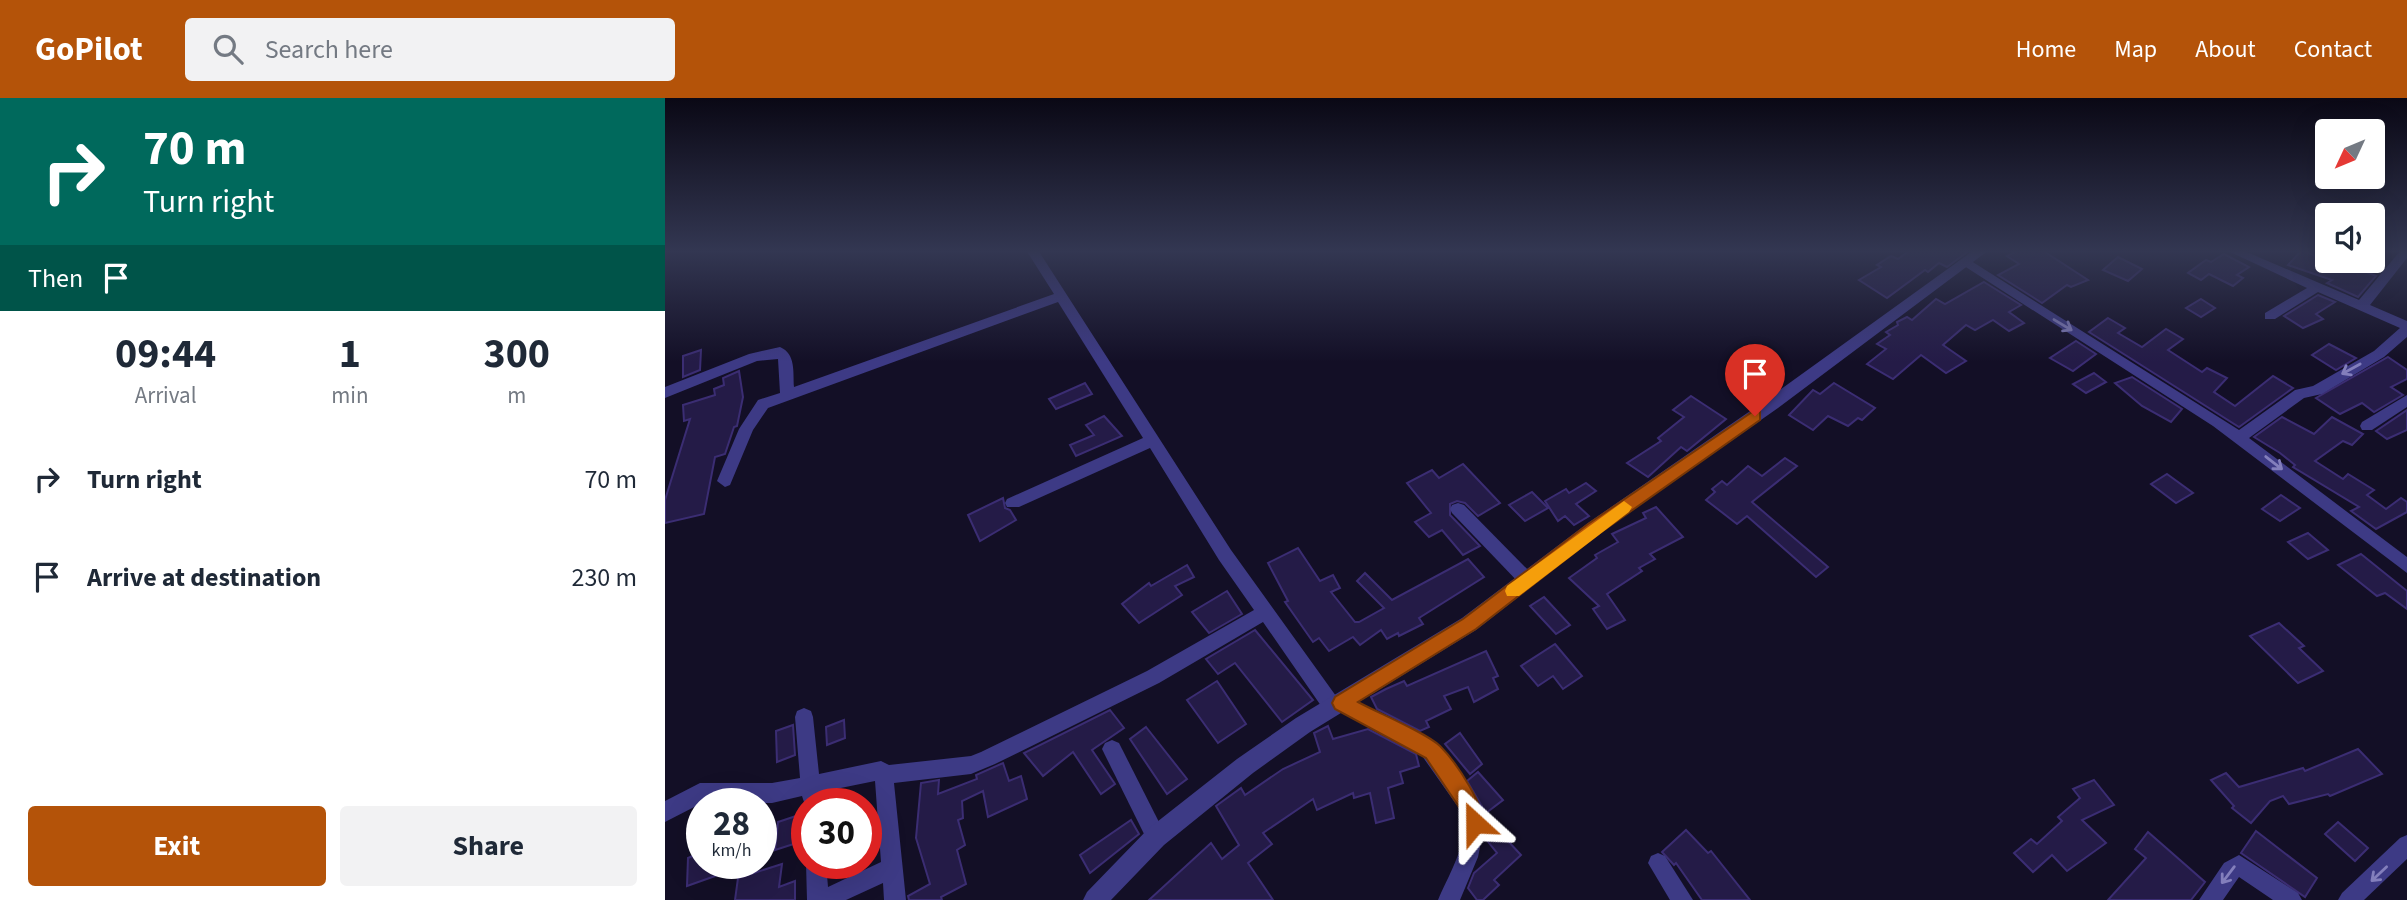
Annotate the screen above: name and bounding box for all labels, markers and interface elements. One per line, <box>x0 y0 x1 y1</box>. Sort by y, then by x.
search box <box>185 18 675 81</box>
text: GoPilot <box>35 26 143 73</box>
icon: search <box>209 30 247 68</box>
text: Search here <box>265 31 393 68</box>
text: Home <box>2016 32 2076 67</box>
text: Map <box>2114 32 2157 67</box>
text: About <box>2195 32 2256 67</box>
text: Contact <box>2294 32 2372 67</box>
text: 70 m <box>143 114 247 184</box>
north arrow <box>2315 119 2385 189</box>
map controls <box>2315 119 2385 273</box>
icon: right <box>28 126 119 217</box>
text: Turn right <box>143 179 274 225</box>
button: sound <box>2315 203 2385 273</box>
icon: arrive <box>97 259 135 297</box>
text: Then <box>28 260 83 297</box>
one-way arrow <box>2053 319 2073 333</box>
text: 09:44 <box>115 324 216 384</box>
text: 1 <box>339 324 361 384</box>
text: 300 <box>483 324 550 384</box>
pin <box>1725 344 1785 416</box>
icon: arrive <box>1736 355 1774 393</box>
one-way arrow <box>2341 362 2362 376</box>
text: Arrival <box>135 379 197 412</box>
text: min <box>331 379 369 412</box>
text: m <box>507 379 526 412</box>
one-way arrow <box>2264 456 2283 471</box>
icon: right <box>28 460 66 498</box>
text: Turn right <box>87 461 202 498</box>
text: 70 m <box>584 461 637 498</box>
icon: arrive <box>28 558 66 596</box>
text: Arrive at destination <box>87 559 321 596</box>
text: 230 m <box>571 559 637 596</box>
position arrow <box>1438 786 1512 860</box>
speed limit sign: 30 <box>791 788 882 879</box>
text: 28 <box>713 799 750 849</box>
button: Exit <box>28 806 326 886</box>
button: Share <box>340 806 637 886</box>
text: km/h <box>712 838 751 863</box>
one-way arrow <box>2371 865 2388 882</box>
one-way arrow <box>2221 866 2236 884</box>

